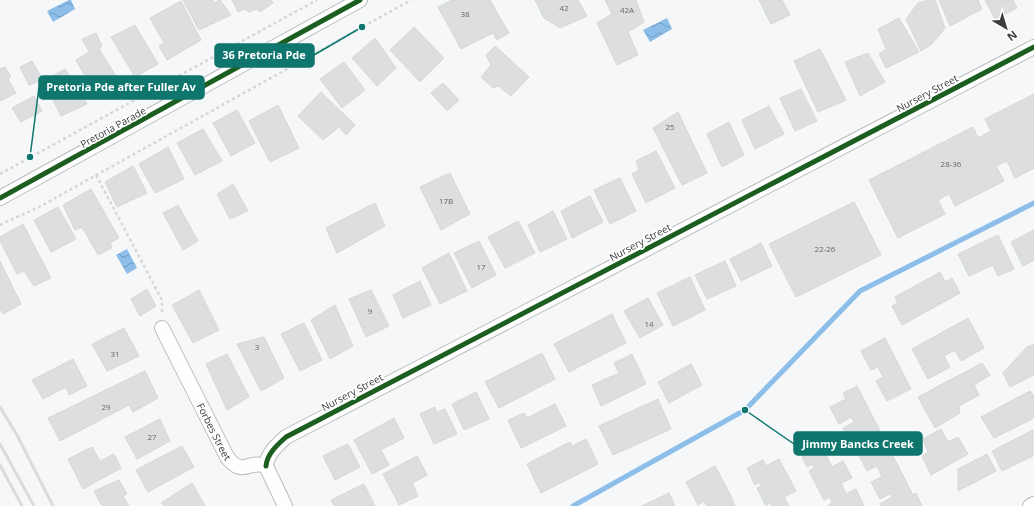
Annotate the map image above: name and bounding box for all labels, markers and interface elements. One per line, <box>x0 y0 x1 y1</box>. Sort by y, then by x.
house number: 42 <box>559 2 569 13</box>
house number: 42A <box>620 4 635 15</box>
house number: 38 <box>460 8 470 19</box>
north arrow <box>986 8 1026 48</box>
text: N <box>1004 28 1021 45</box>
callout: 36 Pretoria Pde <box>215 44 314 67</box>
text: 36 Pretoria Pde <box>222 47 306 62</box>
street label: Nursery Street <box>894 71 961 115</box>
callout: Pretoria Pde after Fuller Av <box>39 76 204 99</box>
text: Pretoria Pde after Fuller Av <box>46 79 196 94</box>
street label: Pretoria Parade <box>78 103 149 151</box>
house number: 25 <box>665 121 675 132</box>
house number: 28-36 <box>941 158 962 169</box>
house number: 17B <box>439 195 453 206</box>
street label: Nursery Street <box>607 220 674 264</box>
house number: 22-26 <box>815 243 836 254</box>
house number: 17 <box>476 261 486 272</box>
house number: 9 <box>368 305 373 316</box>
house number: 14 <box>644 318 654 329</box>
house number: 3 <box>255 341 260 352</box>
house number: 31 <box>110 348 120 359</box>
street label: Nursery Street <box>319 370 386 414</box>
house number: 29 <box>101 401 111 412</box>
street label: Forbes Street <box>194 401 234 464</box>
house number: 27 <box>147 431 157 442</box>
callout: Jimmy Bancks Creek <box>794 432 922 455</box>
text: Jimmy Bancks Creek <box>801 436 914 451</box>

